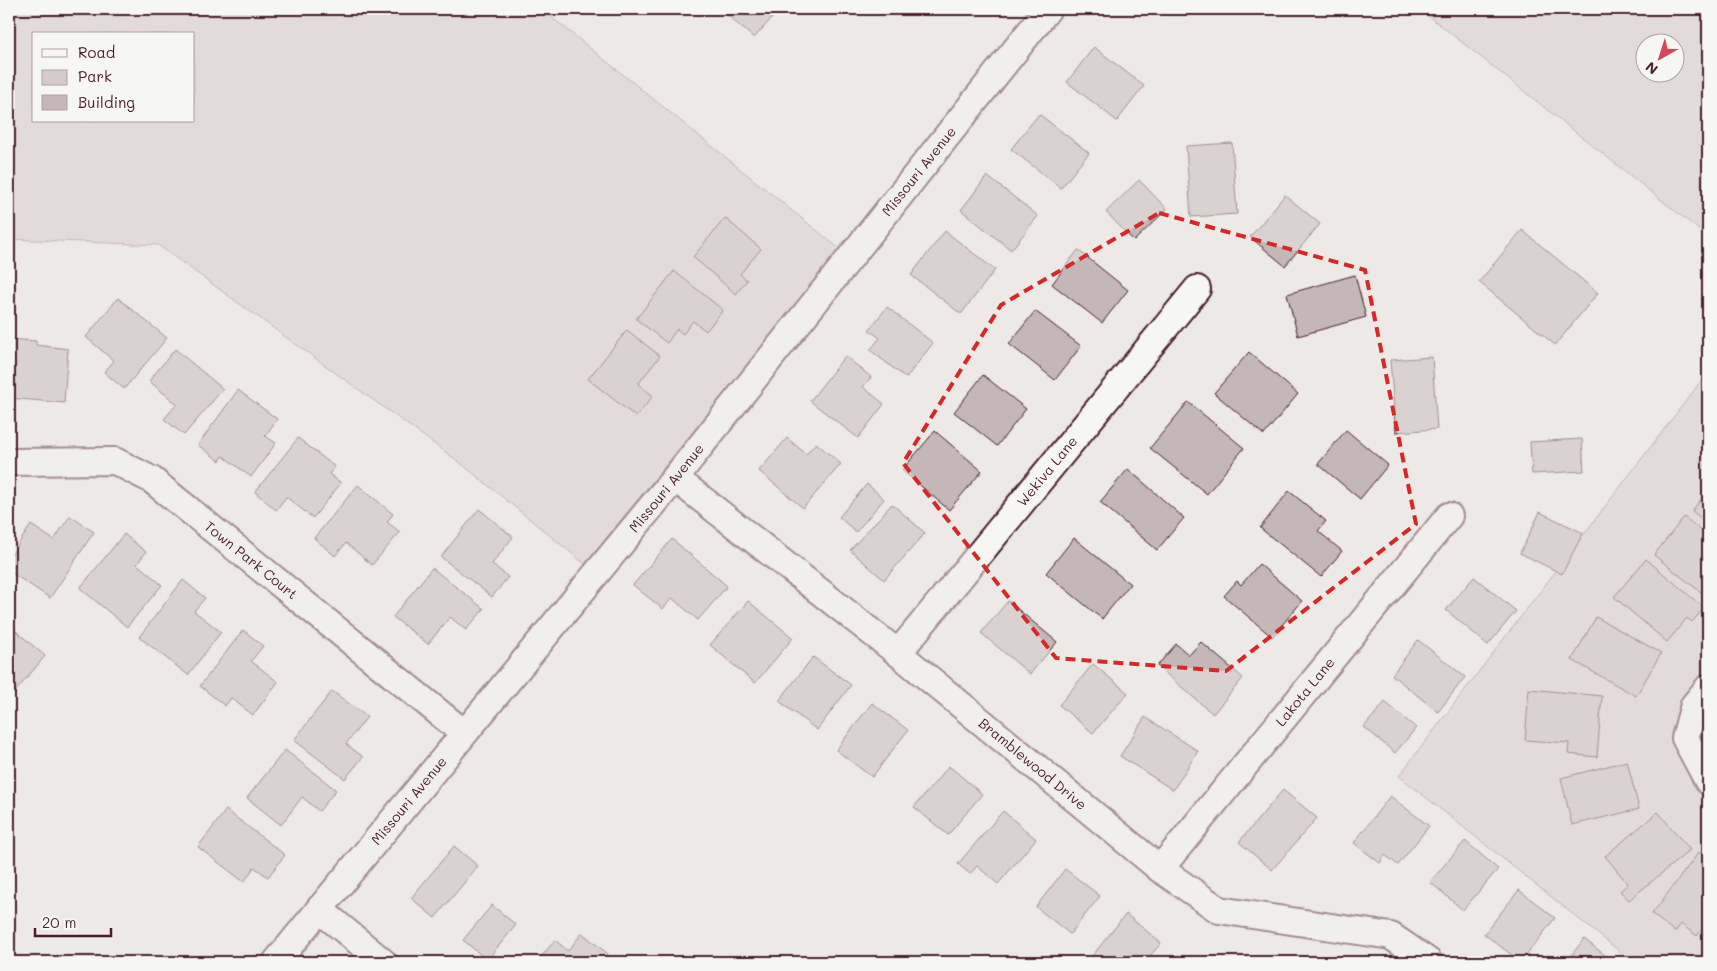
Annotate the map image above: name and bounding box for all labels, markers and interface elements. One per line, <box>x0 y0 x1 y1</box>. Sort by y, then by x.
legend <box>32 32 195 122</box>
north arrow <box>1634 32 1684 82</box>
text: Road <box>78 42 115 62</box>
text: N <box>1641 58 1662 79</box>
text: Park <box>78 66 112 86</box>
text: Building <box>78 92 135 112</box>
street label: Missouri Avenue <box>877 122 960 220</box>
street label: Wekiva Lane <box>1012 432 1081 510</box>
street label: Missouri Avenue <box>624 439 708 536</box>
street label: Town Park Court <box>201 516 302 603</box>
street label: Lakota Lane <box>1271 653 1339 730</box>
street label: Bramblewood Drive <box>975 713 1091 814</box>
street label: Missouri Avenue <box>366 752 451 849</box>
scale bar <box>35 906 111 938</box>
text: 20 m <box>42 912 76 932</box>

